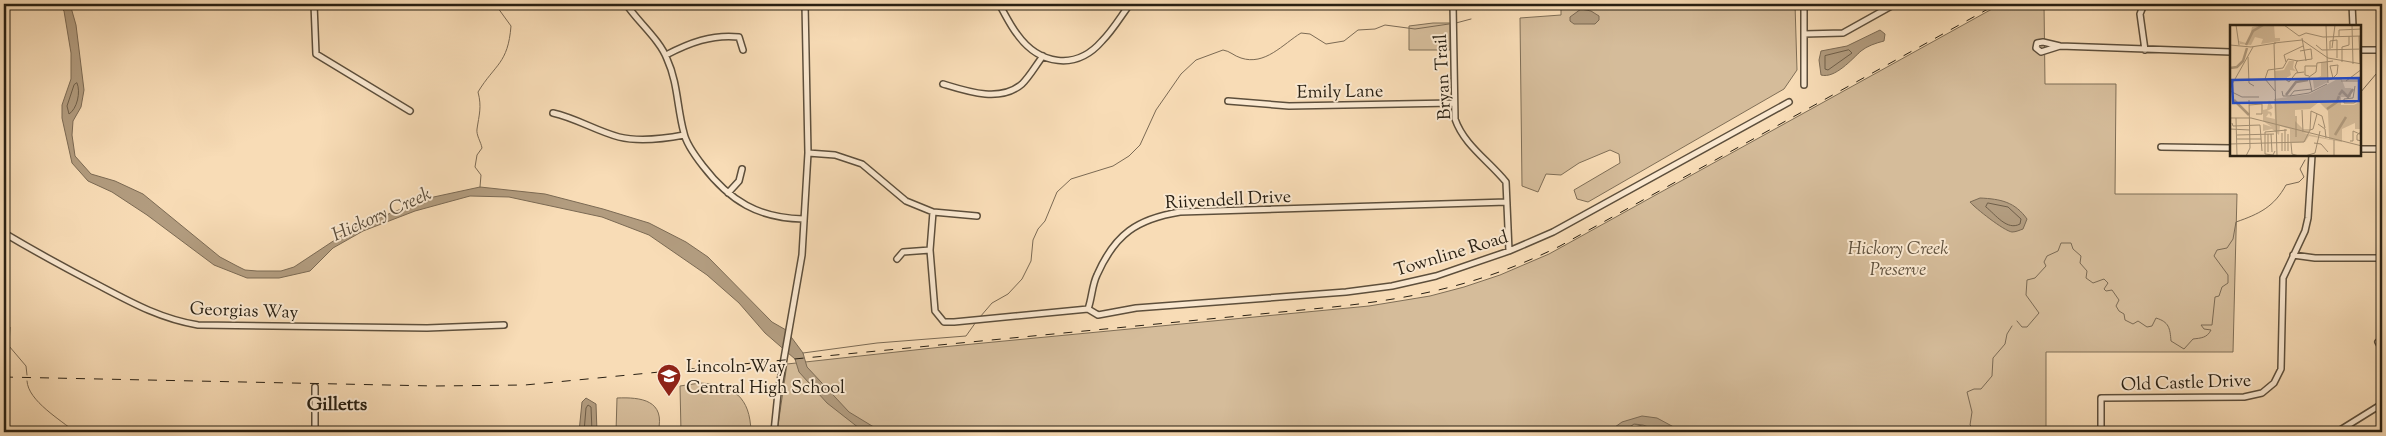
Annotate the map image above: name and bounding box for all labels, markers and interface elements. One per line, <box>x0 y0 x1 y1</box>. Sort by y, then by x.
inset map <box>2230 25 2361 156</box>
street label: Bryan Trail <box>1429 33 1459 121</box>
street label: Emily Lane <box>1297 79 1384 107</box>
water label: Hickory Creek <box>328 181 436 249</box>
street label: Riivendell Drive <box>1164 185 1292 217</box>
street label: Townline Road <box>1391 225 1512 285</box>
park label: Hickory Creek Preserve <box>1848 237 1948 284</box>
street label: Georgias Way <box>189 297 299 327</box>
place label: Lincoln-Way Central High School <box>686 355 845 402</box>
school or university icon: Lincoln-Way Central High School <box>656 363 682 397</box>
street label: Old Castle Drive <box>2120 369 2252 399</box>
district label: Gilletts <box>307 392 368 419</box>

